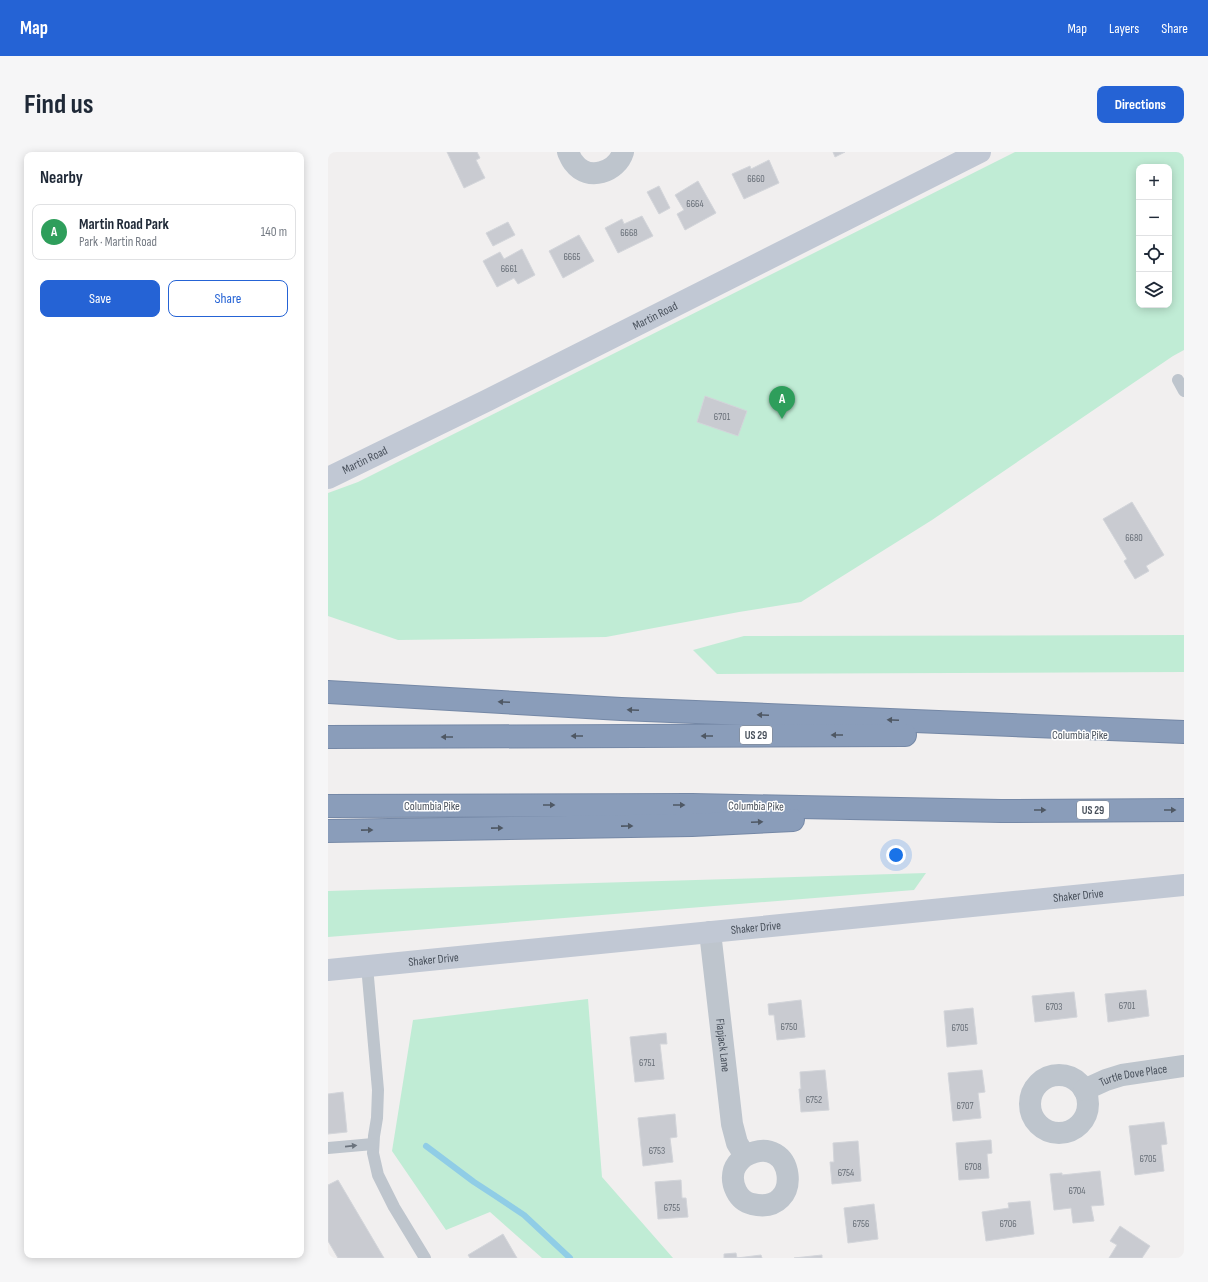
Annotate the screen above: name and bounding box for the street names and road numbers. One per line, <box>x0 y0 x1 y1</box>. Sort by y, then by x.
street label: Martin Road <box>630 299 680 334</box>
street label: Martin Road <box>340 443 390 478</box>
road number: US 29 <box>740 726 772 744</box>
street label: Columbia Pike <box>1052 728 1108 743</box>
street label: Columbia Pike <box>404 799 460 814</box>
street label: Columbia Pike <box>728 799 784 814</box>
road number: US 29 <box>1077 801 1109 819</box>
street label: Shaker Drive <box>1052 886 1104 906</box>
street label: Shaker Drive <box>730 918 782 938</box>
street label: Shaker Drive <box>408 950 460 970</box>
street label: Flapjack Lane <box>712 1018 733 1073</box>
street label: Turtle Dove Place <box>1097 1062 1168 1090</box>

